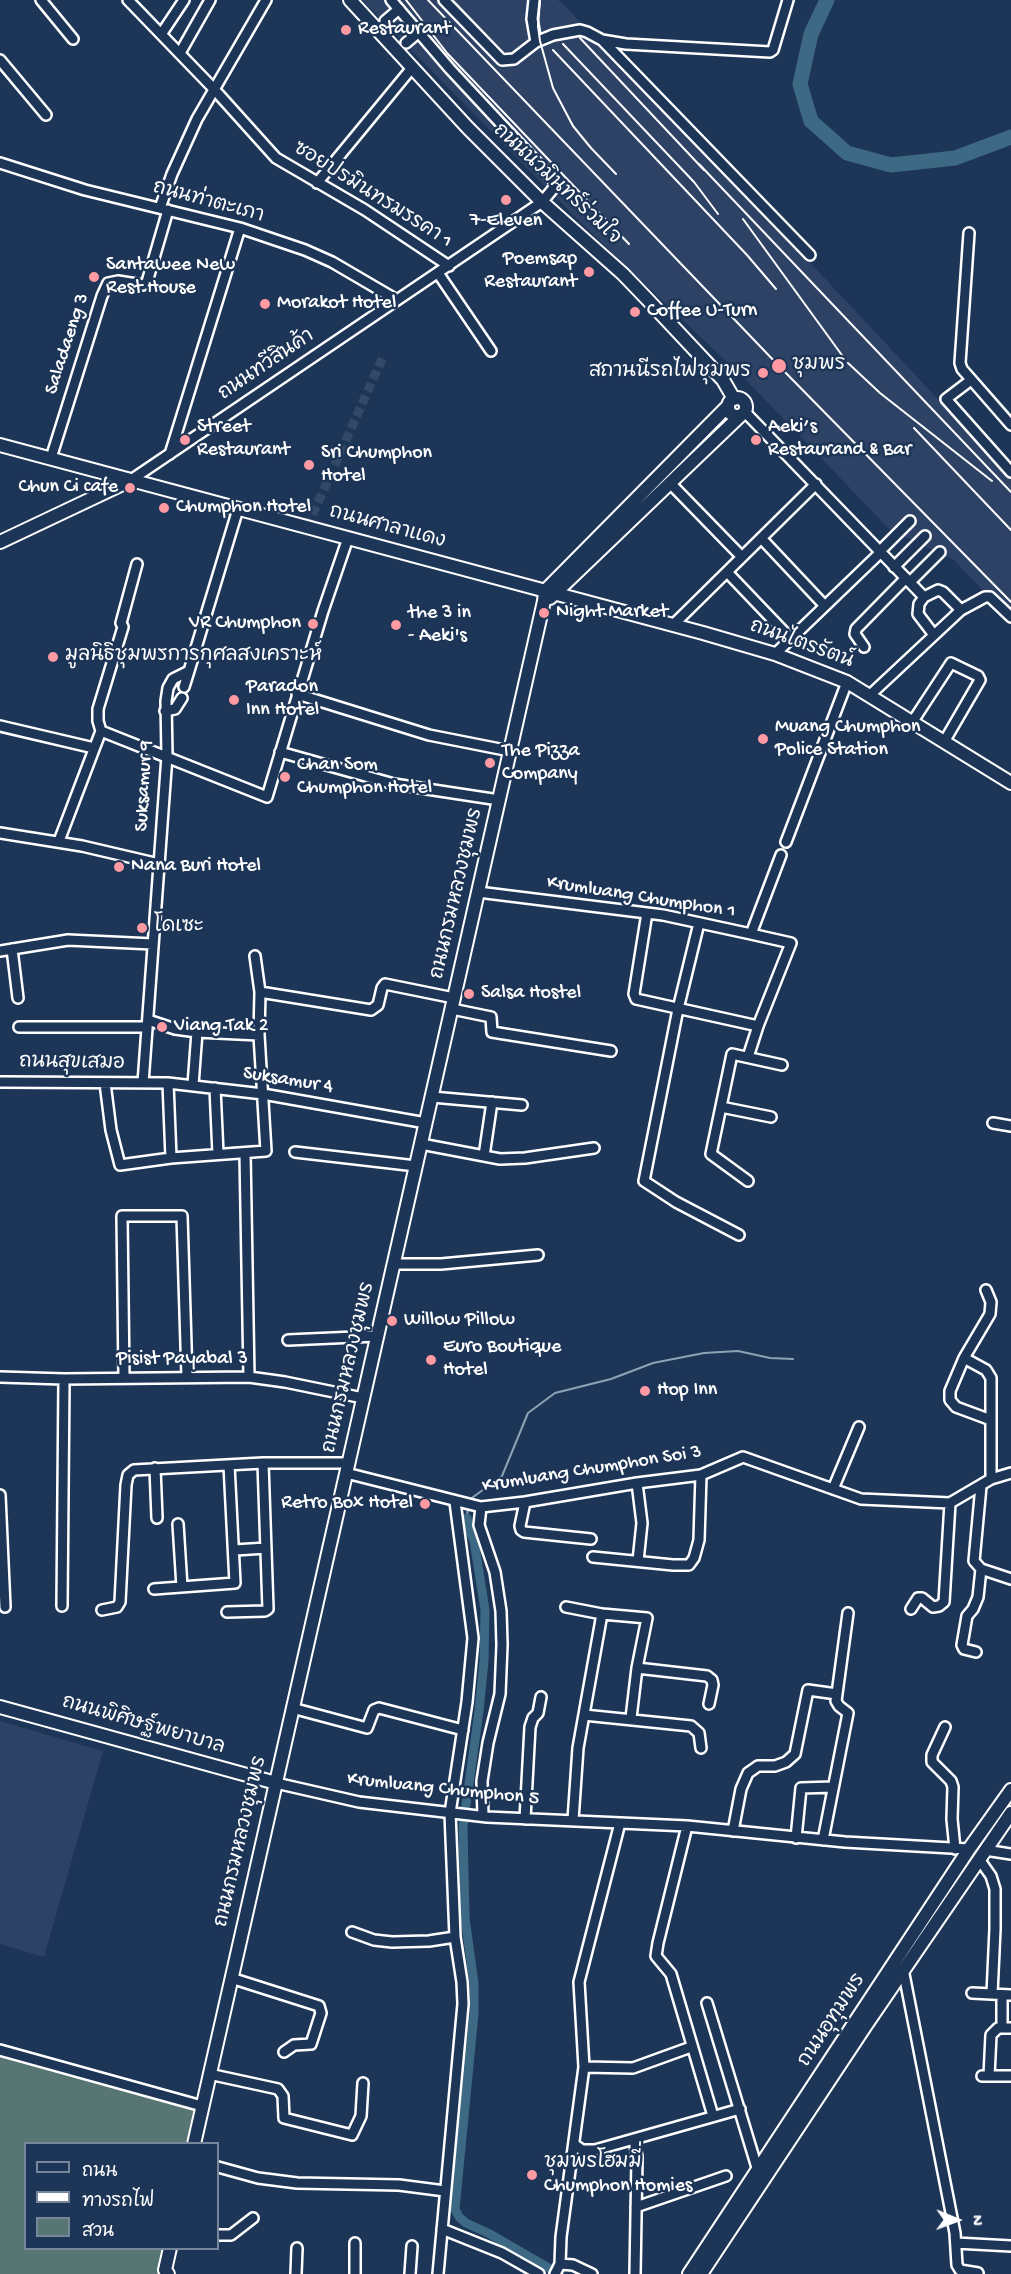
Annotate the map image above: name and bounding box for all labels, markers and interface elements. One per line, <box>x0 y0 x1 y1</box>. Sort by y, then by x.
place label: Restaurant <box>358 18 451 42</box>
marker: Restaurant <box>339 23 353 37</box>
street label: ถนนนวมินทร์ร่วมใจ <box>487 119 625 251</box>
street label: ซอยปรมินทรมรรคา 1 <box>288 137 456 255</box>
street label: ถนนท่าตะเภา <box>150 177 266 229</box>
marker: 7-Eleven <box>499 193 513 207</box>
place label: 7-Eleven <box>470 210 542 234</box>
place label: Poemsap Restaurant <box>484 248 577 295</box>
place label: Santawee New Rest House <box>106 254 235 301</box>
marker: Poemsap Restaurant <box>582 265 596 279</box>
marker: Santawee New Rest House <box>87 270 101 284</box>
street label: Saladaeng 3 <box>40 290 96 398</box>
place label: Morakot Hotel <box>277 292 396 316</box>
marker: Morakot Hotel <box>258 297 272 311</box>
place label: Coffee U-Turn <box>647 300 757 324</box>
marker: Coffee U-Turn <box>628 305 642 319</box>
street label: ถนนทวีสินค้า <box>214 325 320 407</box>
place label: ชุมพร <box>792 354 845 378</box>
marker: ชุมพร <box>770 357 788 375</box>
place label: สถานนีรถไฟชุมพร <box>589 361 751 385</box>
marker: สถานนีรถไฟชุมพร <box>756 366 770 380</box>
place label: Street Restaurant <box>197 416 290 463</box>
place label: Aeki’s Restaurand & Bar <box>768 416 911 463</box>
marker: Street Restaurant <box>178 433 192 447</box>
marker: Aeki’s Restaurand & Bar <box>749 433 763 447</box>
place label: Sri Chumphon Hotel <box>321 442 432 489</box>
marker: Sri Chumphon Hotel <box>302 458 316 472</box>
place label: Chun Ci cafe <box>19 476 118 500</box>
marker: Chun Ci cafe <box>123 481 137 495</box>
place label: Chumphon Hotel <box>176 496 311 520</box>
marker: Chumphon Hotel <box>157 501 171 515</box>
street label: ถนนศาลาแดง <box>326 501 448 555</box>
place label: Night Market <box>556 601 668 625</box>
place label: the 3 in - Aeki's <box>408 602 471 649</box>
marker: Night Market <box>537 606 551 620</box>
place label: VR Chumphon <box>189 612 301 636</box>
street label: ถนนไตรรัตน์ <box>746 615 856 675</box>
marker: VR Chumphon <box>306 617 320 631</box>
marker: the 3 in - Aeki's <box>389 618 403 632</box>
place label: มูลนิธิชุมพรการกุศลสงเคราะห์ <box>65 645 322 669</box>
marker: มูลนิธิชุมพรการกุศลสงเคราะห์ <box>46 650 60 664</box>
place label: Paradon Inn Hotel <box>246 676 319 723</box>
marker: Paradon Inn Hotel <box>227 693 241 707</box>
place label: Muang Chumphon Police Station <box>775 716 921 763</box>
marker: Muang Chumphon Police Station <box>756 732 770 746</box>
street label: Suksamur 9 <box>131 740 159 832</box>
place label: The Pizza Company <box>502 740 580 787</box>
place label: Chan Som Chumphon Hotel <box>297 754 432 801</box>
marker: The Pizza Company <box>483 756 497 770</box>
marker: Chan Som Chumphon Hotel <box>278 770 292 784</box>
street label: ถนนกรมหลวงชุมพร <box>427 806 489 982</box>
place label: Nana Buri Hotel <box>131 855 261 879</box>
marker: Nana Buri Hotel <box>112 860 126 874</box>
street label: Krumluang Chumphon 1 <box>545 871 737 925</box>
place label: โดเซะ <box>154 916 204 940</box>
marker: โดเซะ <box>135 921 149 935</box>
place label: Salsa Hostel <box>481 982 581 1006</box>
marker: Salsa Hostel <box>462 987 476 1001</box>
place label: Viang Tak 2 <box>174 1015 268 1039</box>
marker: Viang Tak 2 <box>155 1020 169 1034</box>
street label: ถนนสุขเสมอ <box>19 1051 125 1077</box>
street label: Suksamur 4 <box>241 1062 335 1100</box>
street label: ถนนกรมหลวงชุมพร <box>319 1280 381 1456</box>
place label: Willow Pillow <box>404 1309 515 1333</box>
marker: Willow Pillow <box>385 1314 399 1328</box>
place label: Euro Boutique Hotel <box>443 1336 561 1383</box>
street label: Pisist Payabal 3 <box>116 1348 248 1372</box>
marker: Euro Boutique Hotel <box>424 1353 438 1367</box>
place label: Hop Inn <box>657 1379 717 1403</box>
marker: Hop Inn <box>638 1384 652 1398</box>
street label: Krumluang Chumphon Soi 3 <box>481 1441 703 1499</box>
place label: Retro Box Hotel <box>281 1492 413 1516</box>
marker: Retro Box Hotel <box>418 1497 432 1511</box>
street label: ถนนพิศิษฐ์พยาบาล <box>59 1691 227 1761</box>
street label: ถนนกรมหลวงชุมพร <box>211 1754 273 1930</box>
street label: Krumluang Chumphon 5 <box>346 1768 540 1812</box>
street label: ถนนอุทุมพร <box>794 1970 872 2072</box>
legend <box>24 2142 219 2250</box>
place label: ชุมพรโฮมมี่ Chumphon Homies <box>544 2152 692 2199</box>
text: ถนน <box>82 2162 117 2183</box>
marker: ชุมพรโฮมมี่ Chumphon Homies <box>525 2168 539 2182</box>
north arrow <box>927 2190 987 2250</box>
text: ทางรถไฟ <box>82 2192 154 2213</box>
text: N <box>966 2215 985 2226</box>
text: สวน <box>82 2222 114 2243</box>

